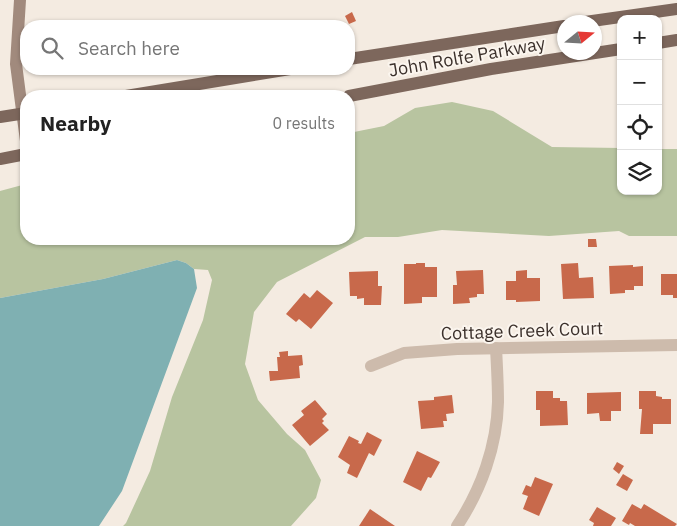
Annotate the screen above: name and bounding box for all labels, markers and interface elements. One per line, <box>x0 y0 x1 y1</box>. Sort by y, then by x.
north arrow <box>557 15 602 60</box>
map controls <box>617 15 662 195</box>
button: + <box>617 15 662 60</box>
search box <box>20 20 355 75</box>
street label: John Rolfe Parkway <box>387 31 547 82</box>
icon: search <box>38 34 66 62</box>
text: Search here <box>78 36 180 60</box>
button: − <box>617 60 662 105</box>
button: locate <box>617 105 662 150</box>
text: Nearby <box>40 109 111 137</box>
text: 0 results <box>272 113 335 133</box>
button: layers <box>617 150 662 195</box>
street label: Cottage Creek Court <box>440 316 604 345</box>

